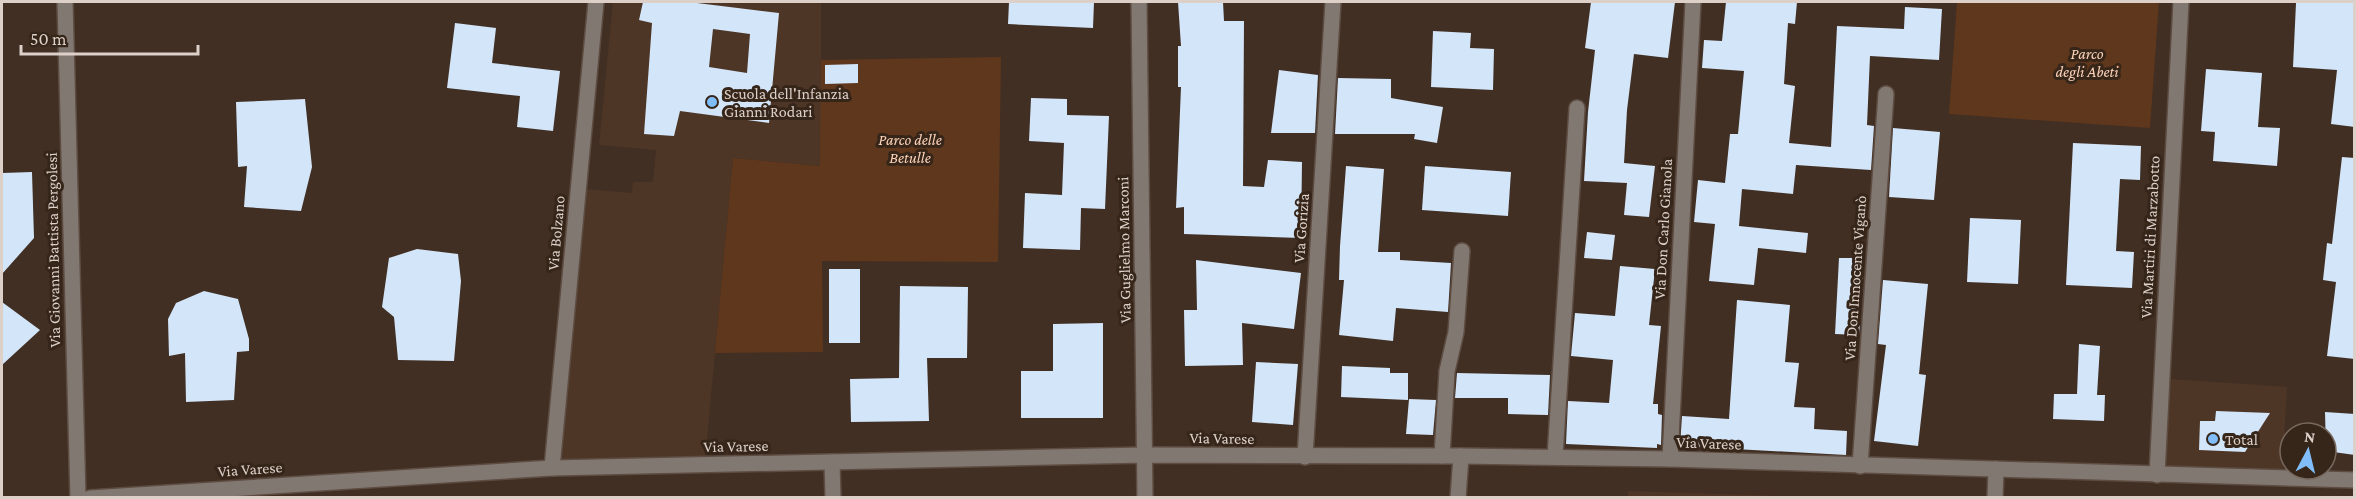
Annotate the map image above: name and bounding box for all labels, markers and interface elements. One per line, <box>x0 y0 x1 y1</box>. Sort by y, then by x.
scale bar <box>21 18 198 56</box>
text: 50 m <box>30 29 67 49</box>
park label: Parco degli Abeti <box>2055 45 2119 81</box>
place label: Scuola dell'Infanzia Gianni Rodari <box>724 85 850 120</box>
marker: Scuola dell'Infanzia Gianni Rodari <box>705 95 719 109</box>
park label: Parco delle Betulle <box>878 131 942 166</box>
street label: Via Giovanni Battista Pergolesi <box>43 152 64 348</box>
street label: Via Martiri di Marzabotto <box>2137 155 2163 319</box>
street label: Via Don Carlo Gianola <box>1651 158 1675 300</box>
street label: Via Guglielmo Marconi <box>1114 177 1135 323</box>
street label: Via Gorizia <box>1290 192 1312 263</box>
street label: Via Bolzano <box>544 195 568 271</box>
street label: Via Don Innocente Viganò <box>1841 195 1870 361</box>
north arrow <box>2278 421 2338 481</box>
text: N <box>2303 428 2316 446</box>
street label: Via Varese <box>1189 429 1255 447</box>
place label: Total <box>2225 431 2258 448</box>
marker: Total <box>2206 432 2220 446</box>
street label: Via Varese <box>1676 433 1742 453</box>
street label: Via Varese <box>703 437 769 455</box>
street label: Via Varese <box>217 458 283 480</box>

